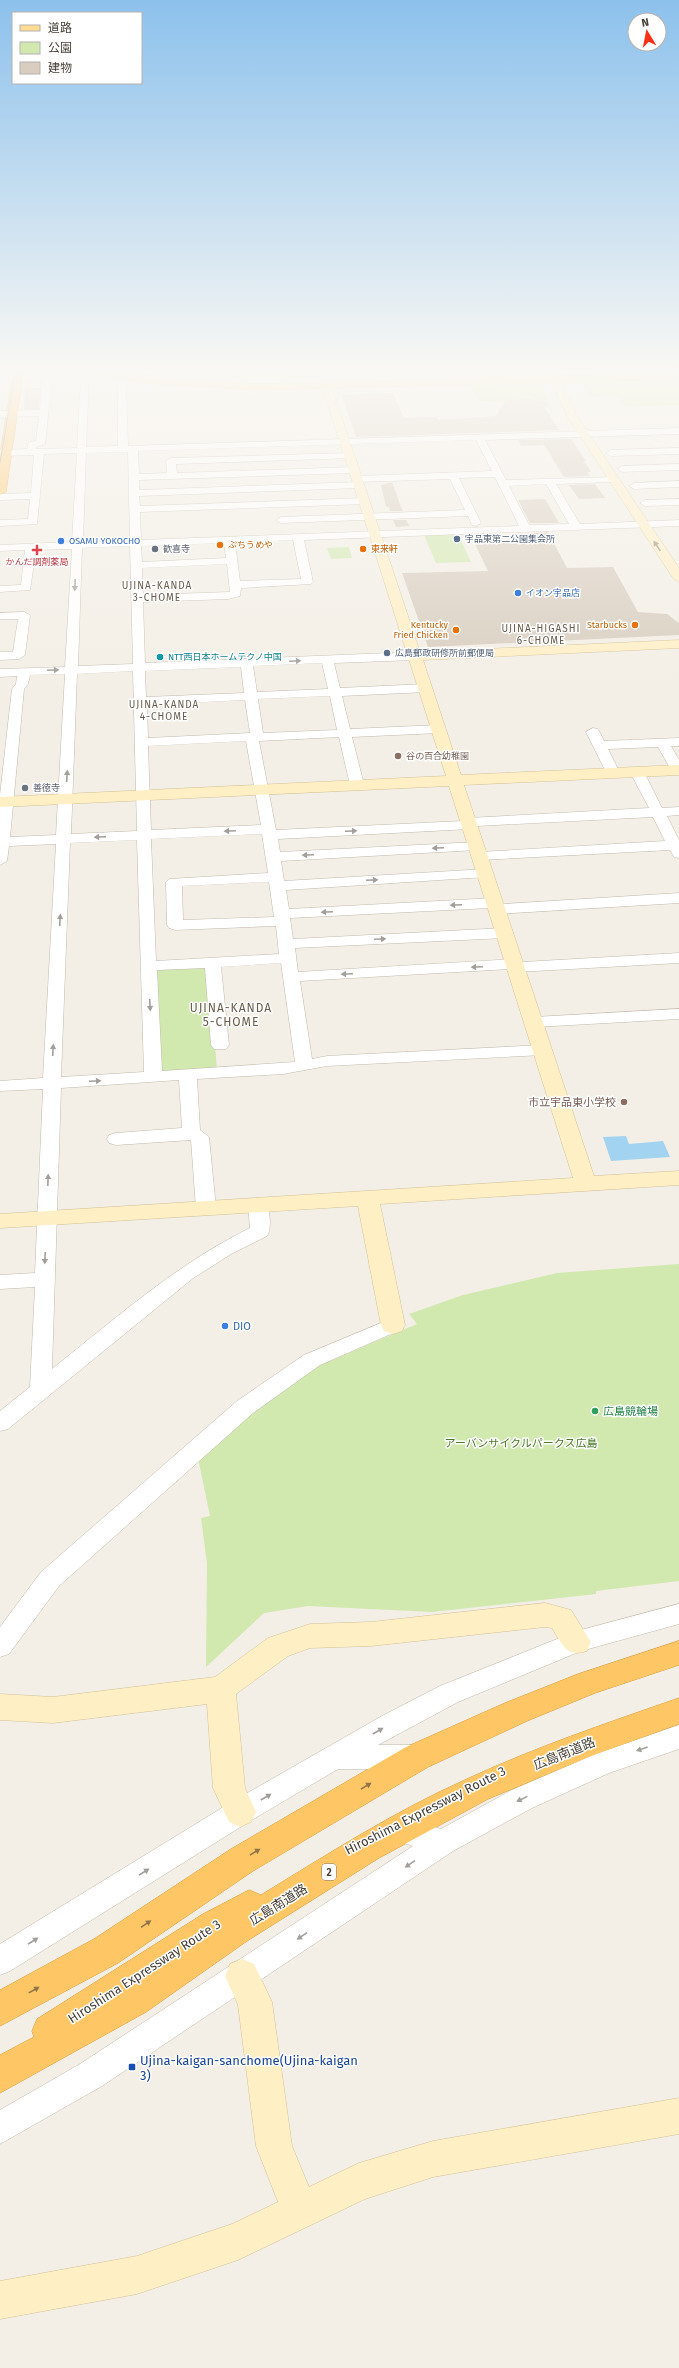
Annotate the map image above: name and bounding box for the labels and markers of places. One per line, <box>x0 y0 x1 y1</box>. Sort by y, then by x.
marker: 宇品東第二公園集会所 <box>452 534 462 544</box>
place label: 宇品東第二公園集会所 <box>465 534 555 544</box>
marker: OSAMU YOKOCHO <box>56 536 66 546</box>
place label: OSAMU YOKOCHO <box>69 536 140 546</box>
marker: ぷちうめや <box>215 540 225 550</box>
place label: ぷちうめや <box>228 540 273 550</box>
marker: 歓喜寺 <box>150 544 160 554</box>
place label: 歓喜寺 <box>163 544 190 554</box>
marker: 東来軒 <box>358 544 368 554</box>
place label: 東来軒 <box>371 544 398 554</box>
marker: かんだ調剤薬局 <box>32 545 42 555</box>
place label: かんだ調剤薬局 <box>5 557 69 567</box>
marker: イオン宇品店 <box>513 588 523 598</box>
place label: イオン宇品店 <box>526 588 580 598</box>
place label: Kentucky Fried Chicken <box>393 620 449 640</box>
place label: Starbucks <box>587 620 627 630</box>
marker: Starbucks <box>630 620 640 630</box>
marker: Kentucky Fried Chicken <box>451 625 461 635</box>
marker: 広島郵政研修所前郵便局 <box>382 648 392 658</box>
place label: 広島郵政研修所前郵便局 <box>395 648 494 658</box>
marker: NTT西日本ホームテクノ中国 <box>155 652 165 662</box>
place label: NTT西日本ホームテクノ中国 <box>168 652 282 662</box>
marker: 谷の百合幼稚園 <box>393 751 403 761</box>
place label: 谷の百合幼稚園 <box>406 751 469 761</box>
marker: 善徳寺 <box>20 783 30 793</box>
place label: 善徳寺 <box>33 783 60 793</box>
place label: 市立宇品東小学校 <box>528 1096 616 1109</box>
marker: 市立宇品東小学校 <box>619 1097 629 1107</box>
place label: DIO <box>233 1320 251 1333</box>
marker: DIO <box>220 1321 230 1331</box>
place label: 広島競輪場 <box>603 1405 658 1418</box>
marker: 広島競輪場 <box>590 1406 600 1416</box>
place label: Ujina-kaigan-sanchome(Ujina-kaigan 3) <box>140 2053 358 2083</box>
marker: Ujina-kaigan-sanchome(Ujina-kaigan 3) <box>127 2062 137 2072</box>

